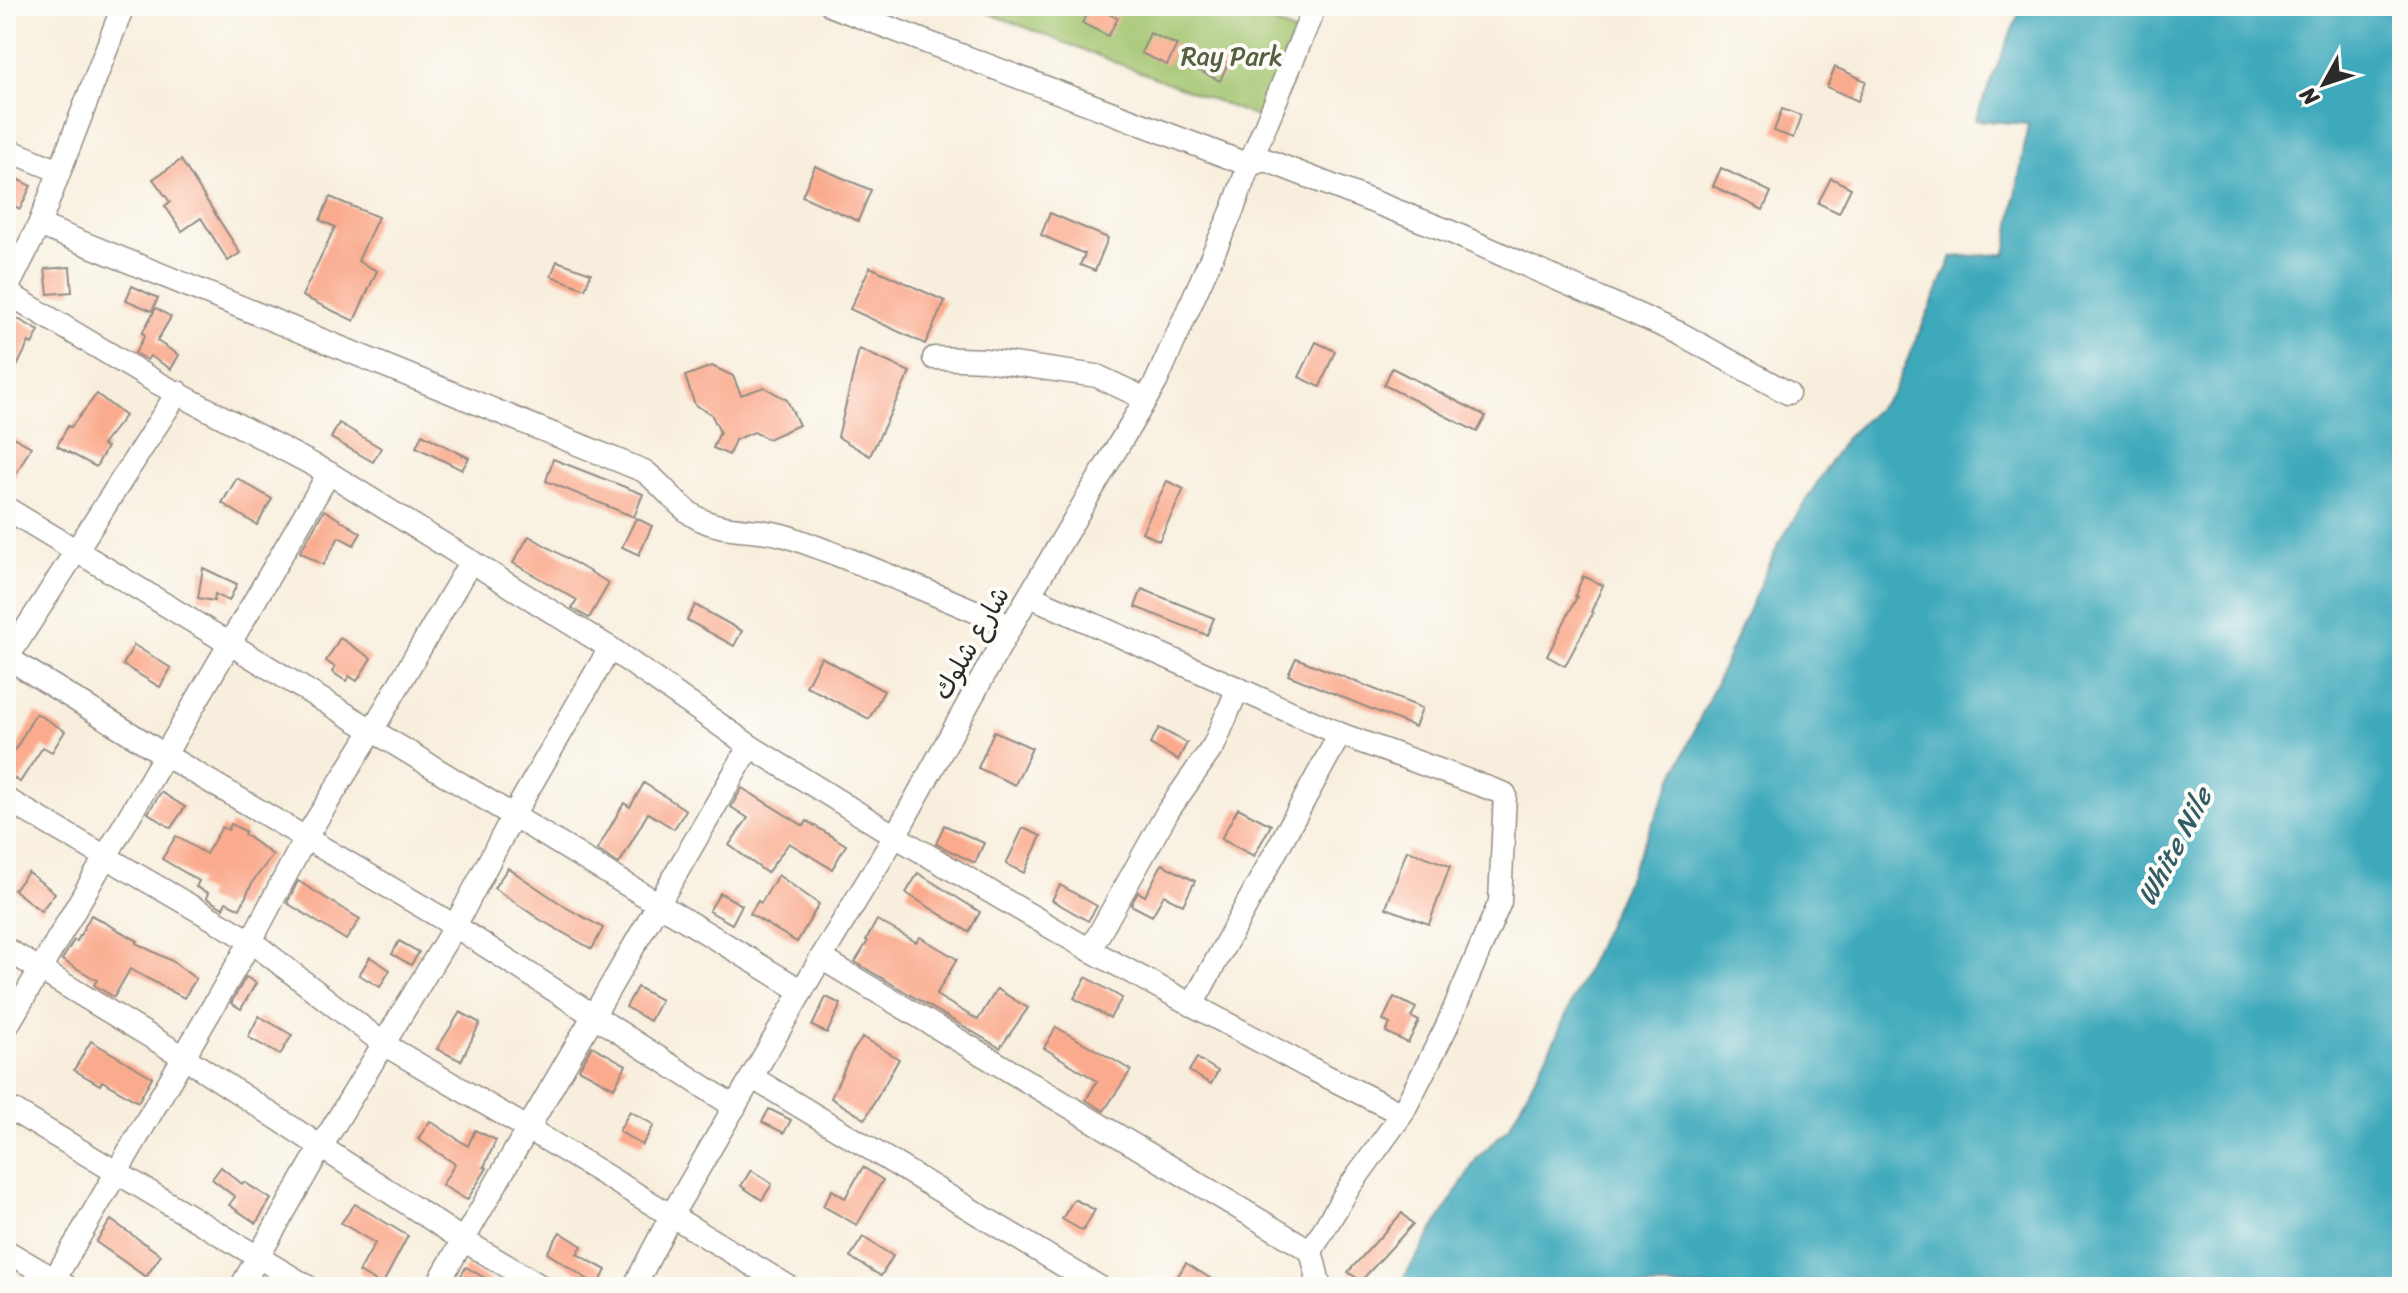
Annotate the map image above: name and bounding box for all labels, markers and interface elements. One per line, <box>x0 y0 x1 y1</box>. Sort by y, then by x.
park label: Ray Park <box>1181 33 1283 79</box>
north arrow <box>2284 44 2364 124</box>
text: N <box>2289 78 2330 116</box>
street label: شارع شلوك <box>920 577 1022 709</box>
water label: White Nile <box>2123 776 2227 914</box>

